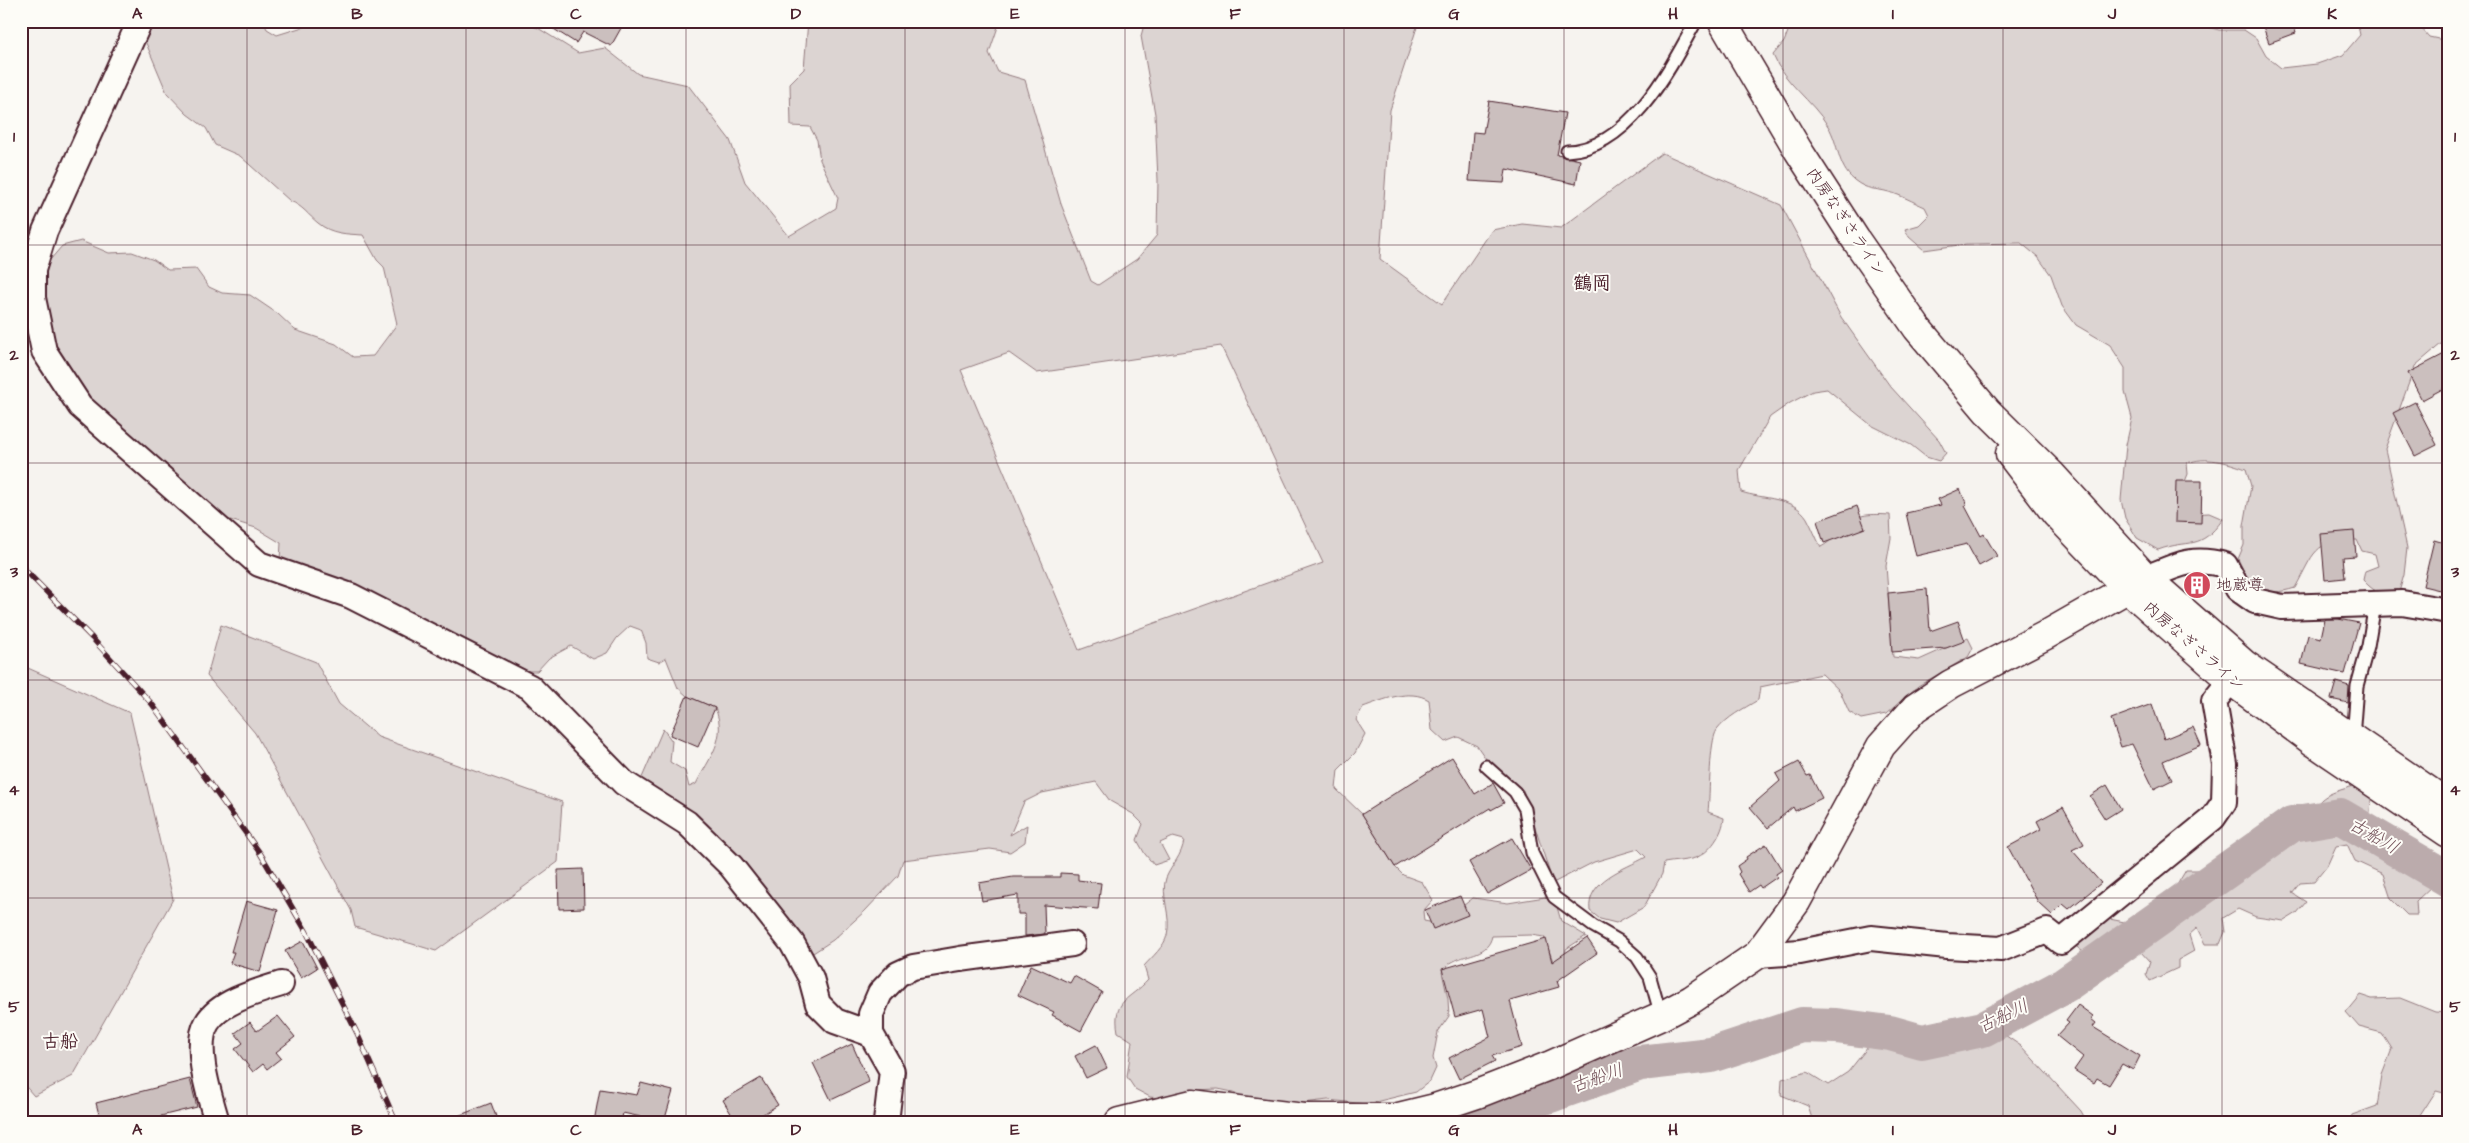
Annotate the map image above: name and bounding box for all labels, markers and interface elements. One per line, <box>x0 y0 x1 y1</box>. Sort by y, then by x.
text: A <box>132 3 143 25</box>
text: B <box>351 3 363 25</box>
text: C <box>570 3 582 25</box>
text: D <box>791 3 802 25</box>
text: E <box>1010 3 1020 25</box>
text: F <box>1229 3 1241 25</box>
text: G <box>1448 3 1460 25</box>
text: H <box>1668 3 1678 25</box>
text: I <box>1892 3 1894 25</box>
text: J <box>2107 3 2117 25</box>
text: K <box>2327 3 2337 25</box>
text: 1 <box>13 126 16 148</box>
text: 1 <box>2454 126 2457 148</box>
street label: 内房なぎさライン <box>1801 163 1891 281</box>
district label: 鶴岡 <box>1573 270 1611 297</box>
text: 2 <box>8 344 19 366</box>
text: 2 <box>2449 344 2460 366</box>
text: 3 <box>9 561 19 583</box>
text: 3 <box>2450 561 2460 583</box>
building icon: 地蔵尊 <box>2182 570 2212 600</box>
place label: 地蔵尊 <box>2216 574 2264 596</box>
street label: 内房なぎさライン <box>2139 596 2249 696</box>
text: 4 <box>9 779 20 801</box>
text: 4 <box>2450 779 2461 801</box>
water label: 古船川 <box>2344 812 2404 860</box>
water label: 古船川 <box>1973 993 2033 1039</box>
text: 5 <box>8 996 20 1018</box>
text: 5 <box>2449 996 2461 1018</box>
district label: 古船 <box>42 1029 78 1054</box>
water label: 古船川 <box>1567 1057 1627 1099</box>
text: A <box>132 1119 143 1141</box>
text: B <box>351 1119 363 1141</box>
text: C <box>570 1119 582 1141</box>
text: D <box>791 1119 802 1141</box>
text: E <box>1010 1119 1020 1141</box>
text: F <box>1229 1119 1241 1141</box>
text: G <box>1448 1119 1460 1141</box>
text: H <box>1668 1119 1678 1141</box>
text: I <box>1892 1119 1894 1141</box>
text: J <box>2107 1119 2117 1141</box>
text: K <box>2327 1119 2337 1141</box>

